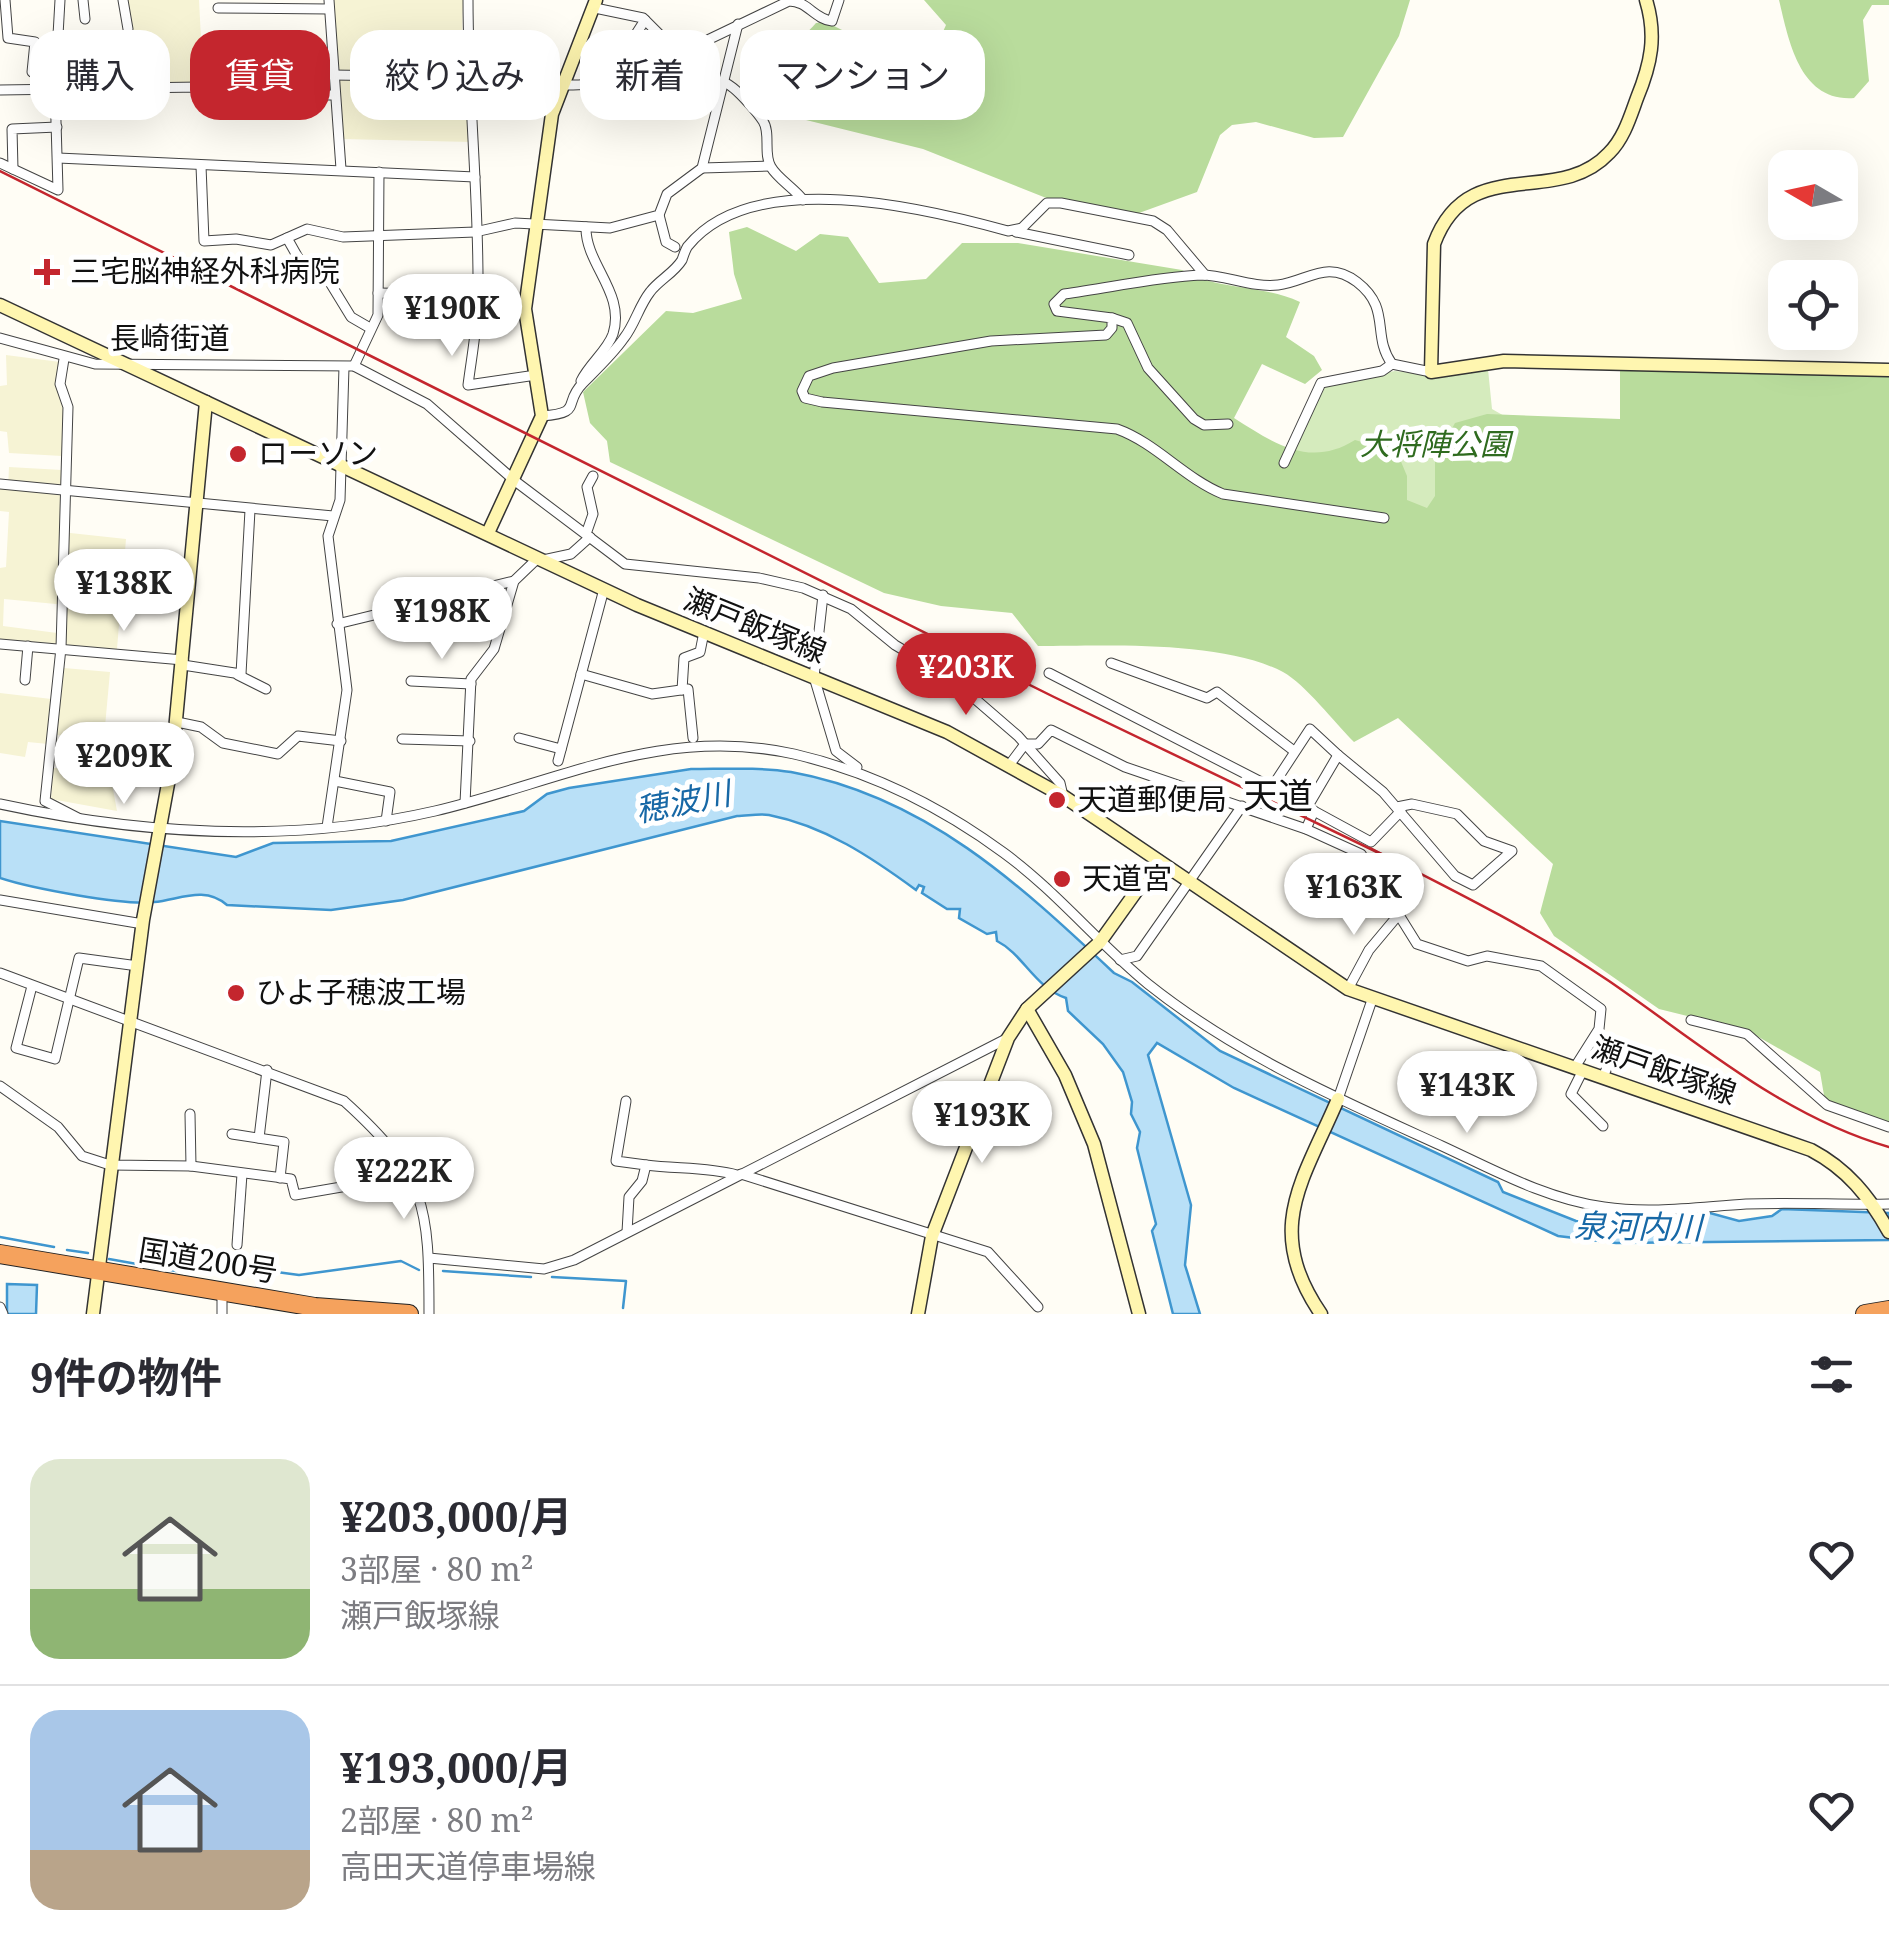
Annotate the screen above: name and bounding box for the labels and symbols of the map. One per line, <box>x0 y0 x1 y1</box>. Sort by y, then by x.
north arrow <box>1768 150 1858 240</box>
place label: 三宅脳神経外科病院 <box>70 250 340 291</box>
marker: 三宅脳神経外科病院 <box>34 259 60 285</box>
pin: ¥190K <box>382 274 522 359</box>
street label: 長崎街道 <box>110 317 230 358</box>
park label: 大将陣公園 <box>1360 423 1514 464</box>
place label: ローソン <box>258 432 378 473</box>
marker: ローソン <box>227 443 249 465</box>
pin: ¥138K <box>54 549 194 634</box>
pin: ¥198K <box>372 577 512 662</box>
street label: 瀬戸飯塚線 <box>678 578 833 672</box>
pin: ¥203K <box>896 633 1036 718</box>
pin: ¥209K <box>54 722 194 807</box>
water label: 穂波川 <box>631 770 737 831</box>
district label: 天道 <box>1243 771 1313 818</box>
place label: 天道郵便局 <box>1077 778 1227 819</box>
marker: 天道郵便局 <box>1046 789 1068 811</box>
pin: ¥163K <box>1284 853 1424 938</box>
place label: 天道宮 <box>1082 857 1172 898</box>
marker: 天道宮 <box>1051 868 1073 890</box>
place label: ひよ子穂波工場 <box>256 971 466 1012</box>
marker: ひよ子穂波工場 <box>225 982 247 1004</box>
street label: 瀬戸飯塚線 <box>1587 1026 1742 1113</box>
pin: ¥143K <box>1397 1051 1537 1136</box>
pin: ¥193K <box>912 1081 1052 1166</box>
pin: ¥222K <box>334 1137 474 1222</box>
water label: 泉河内川 <box>1574 1203 1705 1248</box>
street label: 国道200号 <box>136 1228 281 1291</box>

